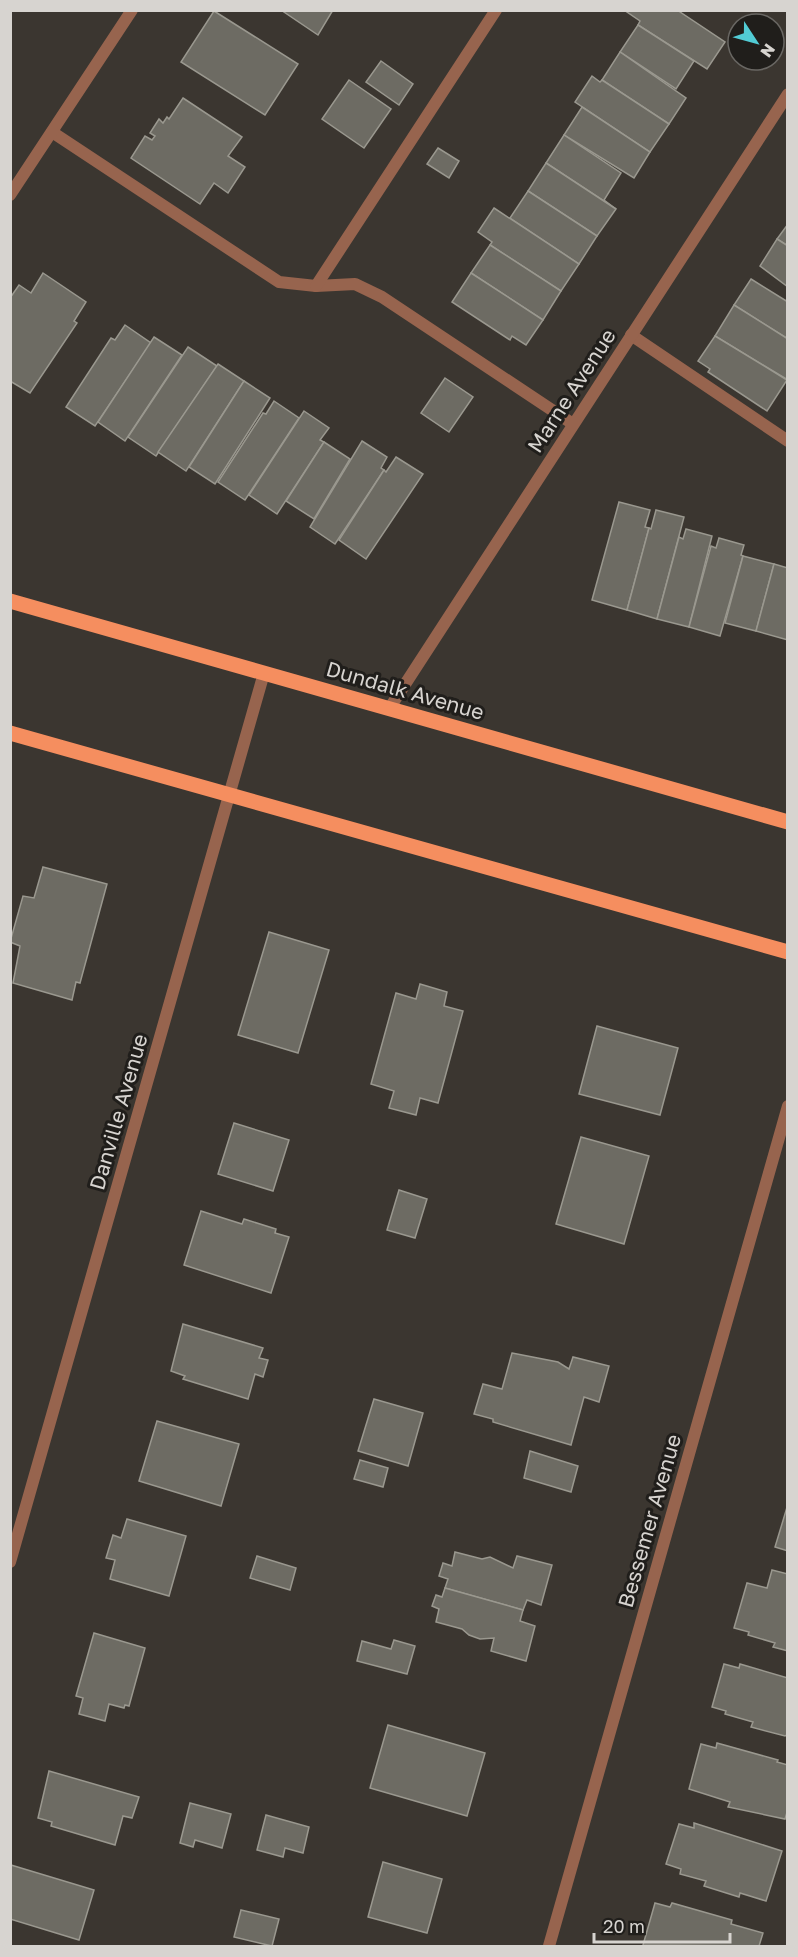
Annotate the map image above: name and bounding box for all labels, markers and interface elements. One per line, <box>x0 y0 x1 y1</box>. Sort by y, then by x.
north arrow <box>726 12 786 72</box>
text: N <box>756 40 780 62</box>
street label: Marne Avenue <box>521 324 621 457</box>
street label: Dundalk Avenue <box>323 655 487 725</box>
street label: Danville Avenue <box>83 1031 153 1193</box>
street label: Bessemer Avenue <box>612 1431 686 1610</box>
scale bar <box>594 1906 730 1944</box>
text: 20 m <box>603 1915 645 1937</box>

